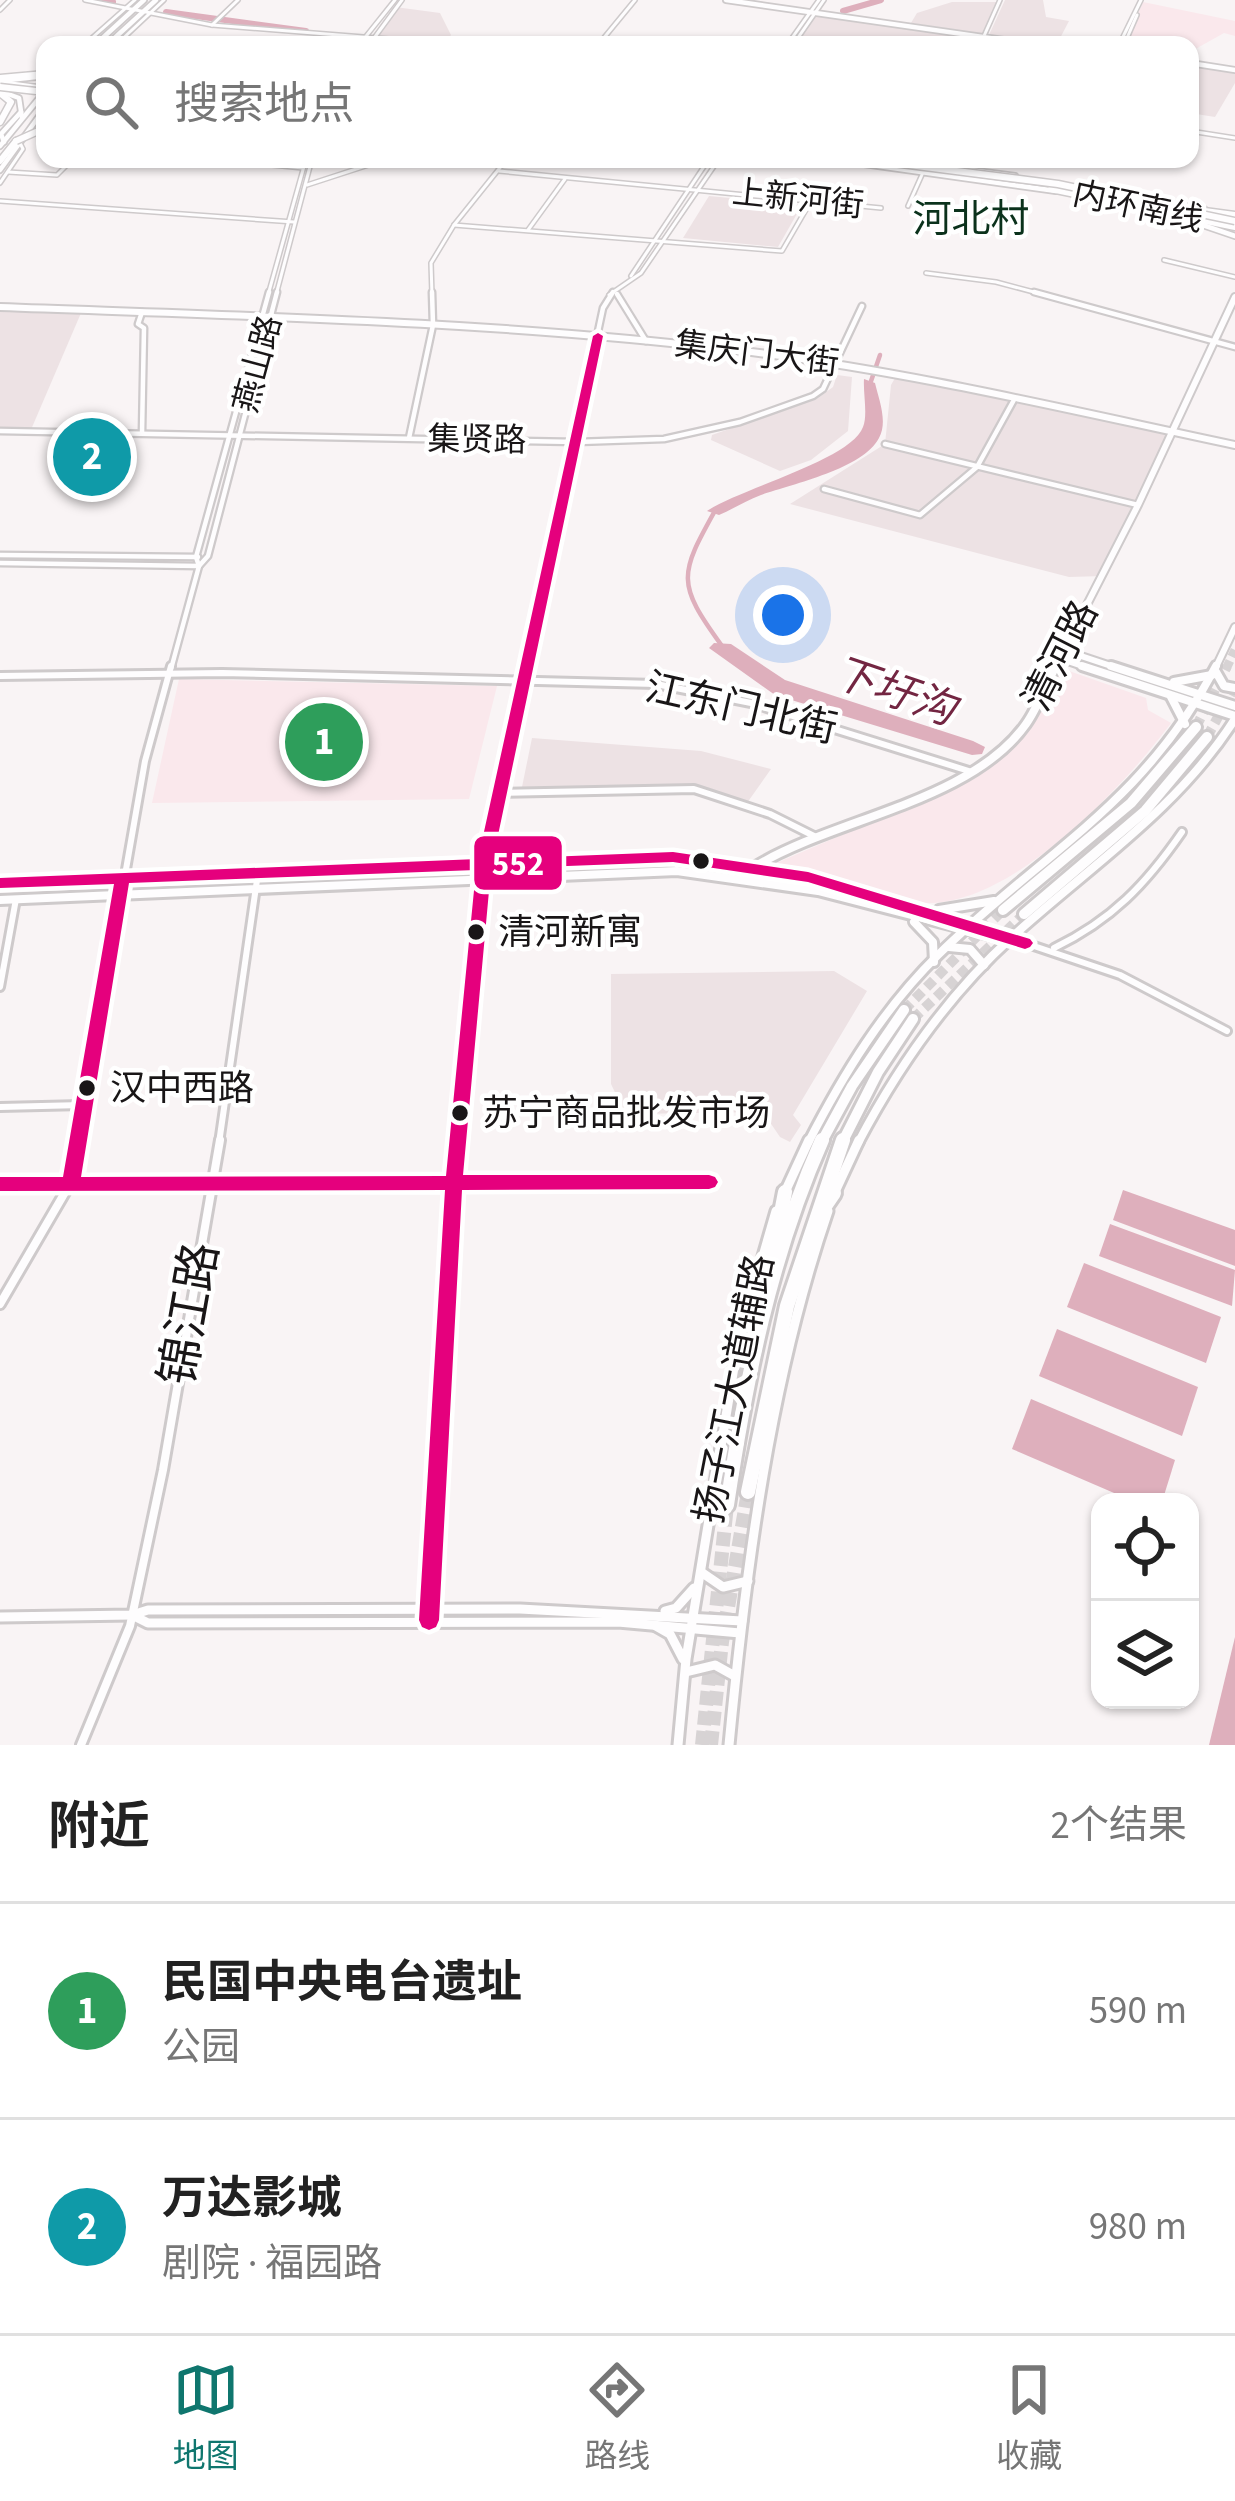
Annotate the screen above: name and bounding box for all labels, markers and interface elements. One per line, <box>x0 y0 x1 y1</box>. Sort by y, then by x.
search box <box>36 36 1199 168</box>
icon: search <box>78 69 144 135</box>
text: 搜索地点 <box>174 73 354 137</box>
street label: 上新河街 <box>730 169 866 229</box>
street label: 内环南线 <box>1069 170 1207 244</box>
district label: 河北村 <box>912 192 1030 248</box>
street label: 燕山路 <box>222 310 294 418</box>
street label: 集庆门大街 <box>672 321 842 387</box>
pin: 2 <box>53 412 131 502</box>
street label: 集贤路 <box>427 416 527 464</box>
your location <box>753 585 813 645</box>
street label: 清河路 <box>1009 591 1113 721</box>
water label: 下圩沟 <box>825 643 967 742</box>
street label: 江东门北街 <box>640 660 842 758</box>
pin: 1 <box>285 697 363 787</box>
line badge: 552 <box>472 834 564 892</box>
text: 552 <box>492 841 544 888</box>
unlabelled marker <box>690 850 712 872</box>
place label: 清河新寓 <box>498 907 642 958</box>
marker: 清河新寓 <box>465 921 487 943</box>
place label: 汉中西路 <box>110 1063 254 1114</box>
marker: 汉中西路 <box>76 1077 98 1099</box>
place label: 苏宁商品批发市场 <box>482 1088 770 1139</box>
marker: 苏宁商品批发市场 <box>449 1102 471 1124</box>
street label: 锦江路 <box>144 1237 236 1391</box>
street label: 扬子江大道辅路 <box>681 1250 789 1528</box>
map controls <box>1091 1493 1199 1709</box>
button: locate <box>1091 1493 1199 1601</box>
button: layers <box>1091 1601 1199 1709</box>
text: 附近 <box>48 1791 150 1863</box>
text: 2个结果 <box>1051 1798 1187 1854</box>
text: 民国中央电台遗址 <box>162 1951 522 2015</box>
text: 1 <box>77 1983 97 2039</box>
text: 590 m <box>1089 1983 1187 2039</box>
text: 公园 <box>162 2020 240 2076</box>
text: 万达影城 <box>162 2167 342 2231</box>
text: 2 <box>77 2199 97 2255</box>
text: 980 m <box>1089 2199 1187 2255</box>
text: 剧院 · 福园路 <box>162 2236 382 2292</box>
tab: 地图 <box>173 2357 239 2480</box>
tab: 路线 <box>584 2357 650 2480</box>
tab: 收藏 <box>996 2357 1062 2480</box>

